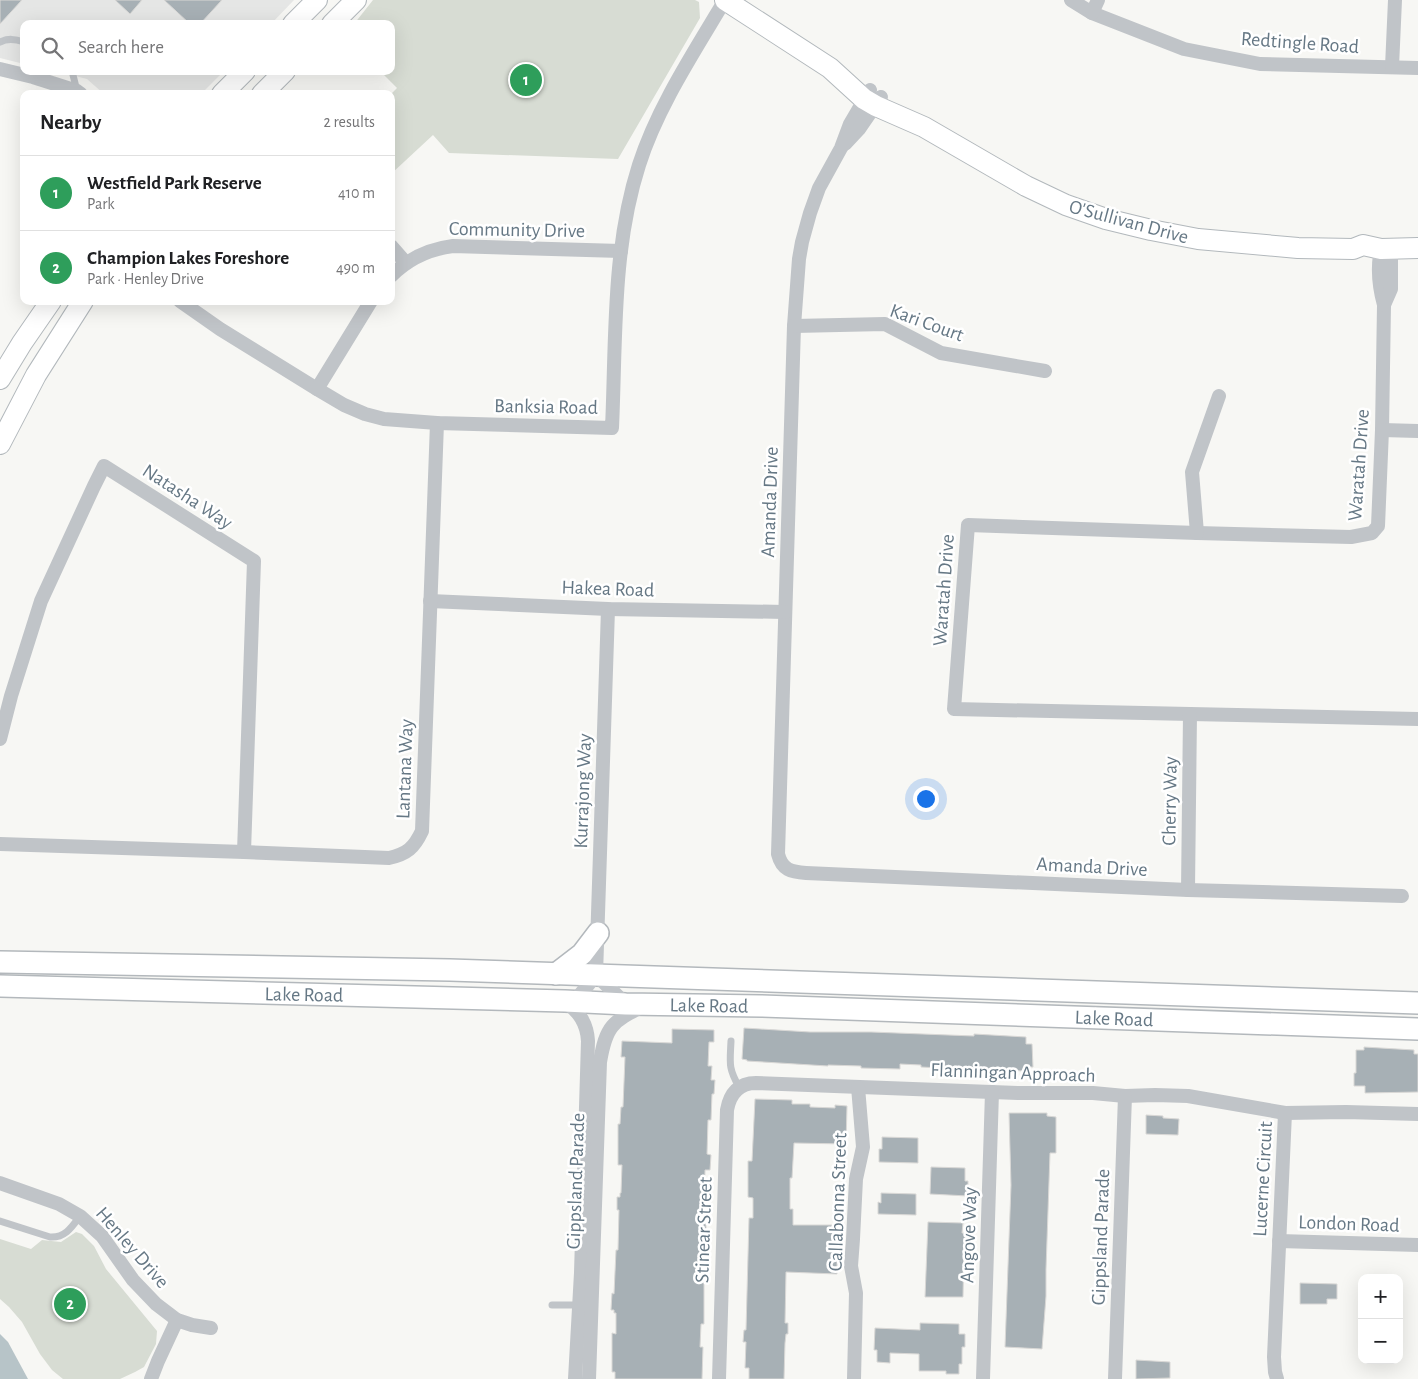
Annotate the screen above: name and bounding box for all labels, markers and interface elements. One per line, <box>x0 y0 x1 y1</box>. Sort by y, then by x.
search box <box>20 20 395 75</box>
street label: Redtingle Road <box>1240 29 1360 57</box>
icon: search <box>38 34 66 62</box>
text: Search here <box>78 38 164 57</box>
pin: 1 <box>510 61 542 99</box>
text: Nearby <box>40 112 101 133</box>
text: 2 results <box>323 114 375 130</box>
text: Westfield Park Reserve <box>87 174 262 193</box>
text: 1 <box>53 185 59 201</box>
text: 410 m <box>338 185 375 201</box>
text: Park <box>87 196 115 212</box>
street label: O'Sullivan Drive <box>1067 196 1190 247</box>
street label: Community Drive <box>449 219 585 241</box>
text: Champion Lakes Foreshore <box>87 249 289 268</box>
text: 2 <box>52 260 60 276</box>
text: 490 m <box>336 260 375 276</box>
text: Park · Henley Drive <box>87 271 204 287</box>
street label: Kari Court <box>887 300 967 346</box>
street label: Banksia Road <box>494 396 598 418</box>
street label: Waratah Drive <box>1345 408 1373 522</box>
street label: Amanda Drive <box>758 446 782 558</box>
street label: Natasha Way <box>139 460 236 533</box>
street label: Waratah Drive <box>930 533 958 647</box>
street label: Hakea Road <box>561 577 655 601</box>
street label: Lantana Way <box>393 718 417 819</box>
street label: Kurrajong Way <box>571 733 595 849</box>
street label: Cherry Way <box>1159 756 1181 846</box>
your location <box>913 786 939 812</box>
street label: Amanda Drive <box>1036 854 1148 880</box>
street label: Lake Road <box>264 984 343 1006</box>
street label: Lake Road <box>669 995 748 1017</box>
street label: Lake Road <box>1074 1008 1154 1030</box>
street label: Flanningan Approach <box>930 1060 1096 1086</box>
street label: Gippsland Parade <box>564 1112 588 1250</box>
street label: Lucerne Circuit <box>1250 1120 1276 1237</box>
street label: Callabonna Street <box>826 1132 850 1272</box>
street label: Gippsland Parade <box>1089 1168 1113 1306</box>
street label: Stinear Street <box>692 1176 716 1283</box>
street label: Angove Way <box>957 1186 981 1283</box>
street label: Henley Drive <box>92 1203 173 1292</box>
street label: London Road <box>1298 1212 1400 1236</box>
map controls <box>1358 1274 1403 1364</box>
button: + <box>1358 1274 1403 1319</box>
pin: 2 <box>54 1285 86 1323</box>
button: − <box>1358 1319 1403 1364</box>

